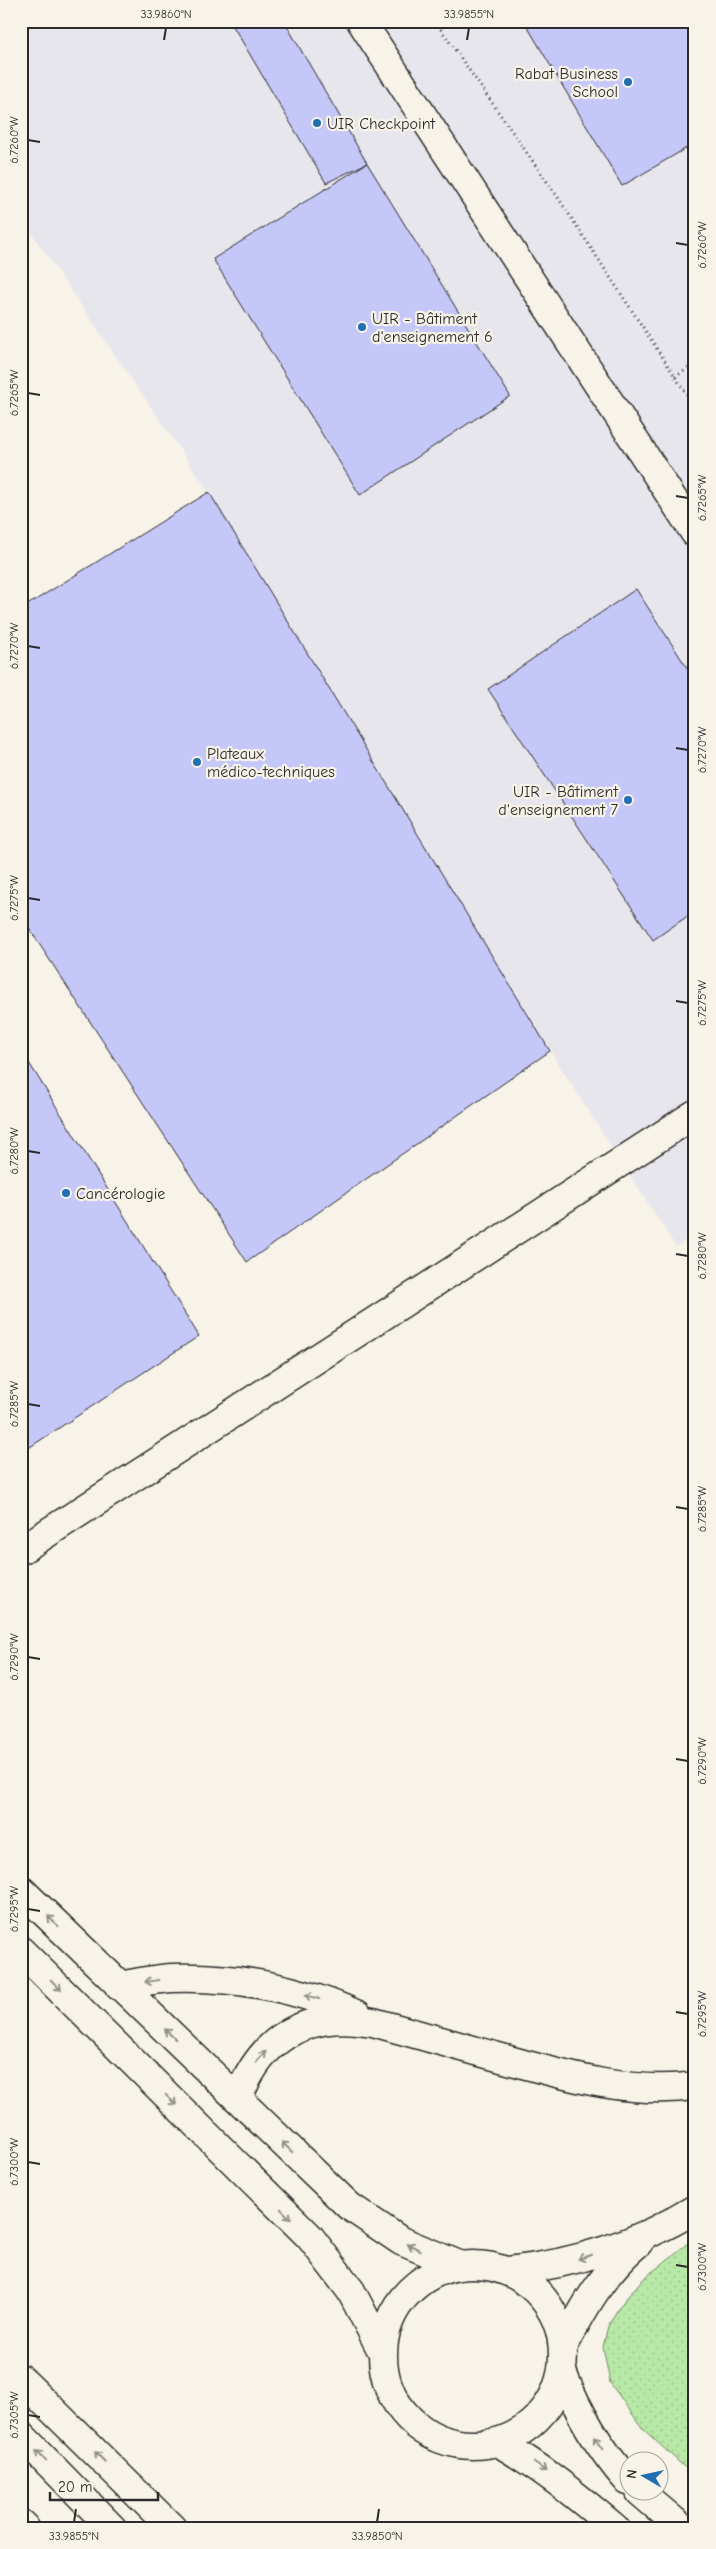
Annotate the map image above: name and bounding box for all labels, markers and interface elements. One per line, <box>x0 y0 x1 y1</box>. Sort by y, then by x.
text: 33.9860°N <box>140 7 192 21</box>
text: 33.9855°N <box>444 7 494 21</box>
place label: Rabat Business School <box>515 65 618 101</box>
marker: Rabat Business School <box>622 76 634 88</box>
place label: UIR Checkpoint <box>327 115 436 133</box>
text: 6.7260°W <box>7 116 21 164</box>
marker: UIR Checkpoint <box>311 117 323 129</box>
text: 6.7260°W <box>695 221 709 269</box>
place label: UIR - Bâtiment d'enseignement 6 <box>372 310 493 346</box>
marker: UIR - Bâtiment d'enseignement 6 <box>356 321 368 333</box>
text: 6.7265°W <box>7 369 21 416</box>
text: 6.7265°W <box>695 474 709 521</box>
text: 6.7270°W <box>7 622 21 669</box>
text: 6.7270°W <box>695 726 709 773</box>
place label: Plateaux médico-techniques <box>207 745 335 781</box>
marker: Plateaux médico-techniques <box>191 756 203 768</box>
place label: UIR - Bâtiment d'enseignement 7 <box>498 783 618 819</box>
marker: UIR - Bâtiment d'enseignement 7 <box>622 794 634 806</box>
text: 6.7275°W <box>7 875 21 921</box>
text: 6.7275°W <box>695 980 709 1026</box>
text: 6.7280°W <box>7 1127 21 1175</box>
place label: Cancérologie <box>76 1185 165 1203</box>
marker: Cancérologie <box>60 1187 72 1199</box>
text: 6.7280°W <box>695 1232 709 1280</box>
text: 6.7285°W <box>7 1380 21 1427</box>
text: 6.7285°W <box>695 1485 709 1532</box>
text: 6.7290°W <box>7 1633 21 1681</box>
text: 6.7290°W <box>695 1737 709 1785</box>
text: 6.7295°W <box>7 1885 21 1932</box>
one-way arrow <box>47 1915 60 1927</box>
one-way arrow <box>144 1976 160 1986</box>
one-way arrow <box>50 1979 62 1991</box>
text: 6.7295°W <box>695 1990 709 2037</box>
one-way arrow <box>304 1991 320 2001</box>
one-way arrow <box>164 2028 176 2040</box>
one-way arrow <box>255 2050 266 2063</box>
one-way arrow <box>165 2093 177 2106</box>
text: 6.7300°W <box>7 2137 21 2186</box>
one-way arrow <box>281 2141 294 2153</box>
one-way arrow <box>280 2208 293 2220</box>
one-way arrow <box>407 2242 422 2251</box>
text: 6.7300°W <box>695 2242 709 2291</box>
one-way arrow <box>577 2252 593 2262</box>
text: 6.7305°W <box>7 2391 21 2439</box>
one-way arrow <box>593 2436 603 2450</box>
one-way arrow <box>35 2449 47 2462</box>
one-way arrow <box>94 2450 106 2463</box>
north arrow <box>618 2452 668 2502</box>
one-way arrow <box>533 2462 547 2472</box>
text: N <box>623 2468 641 2480</box>
scale bar <box>50 2469 158 2501</box>
text: 20 m <box>58 2478 92 2496</box>
text: 33.9855°N <box>49 2529 99 2543</box>
text: 33.9850°N <box>351 2529 403 2543</box>

